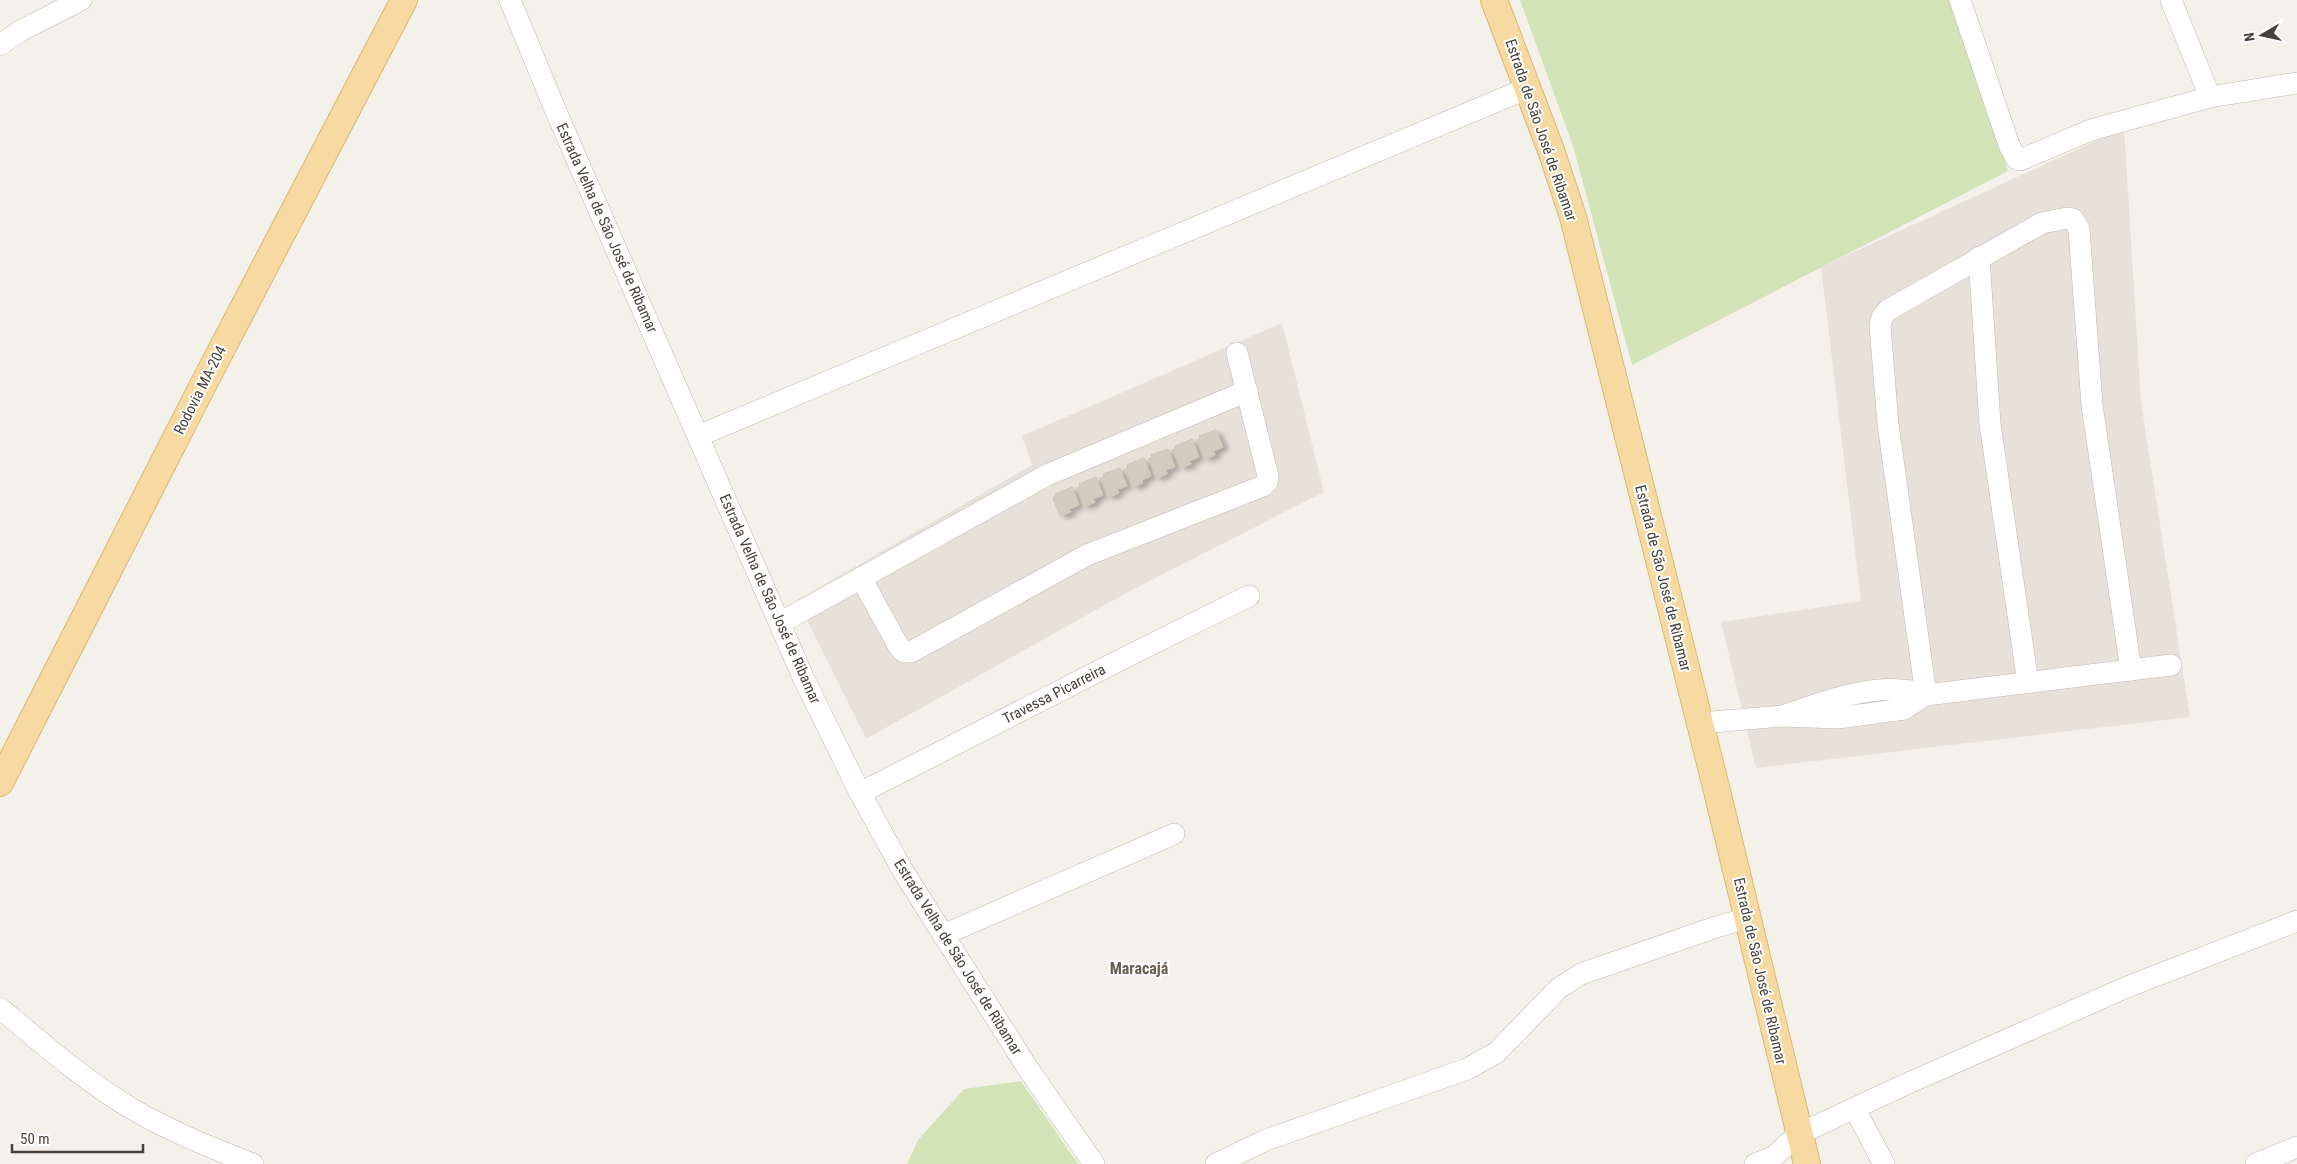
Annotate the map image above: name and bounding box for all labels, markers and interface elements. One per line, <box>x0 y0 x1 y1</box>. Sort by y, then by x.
north arrow <box>2237 10 2287 60</box>
text: N <box>2241 32 2258 43</box>
street label: Estrada de São José de Ribamar <box>1501 37 1581 224</box>
street label: Estrada Velha de São José de Ribamar <box>552 120 662 336</box>
street label: Rodovia MA-204 <box>170 343 230 437</box>
street label: Estrada de São José de Ribamar <box>1631 483 1695 673</box>
street label: Estrada Velha de São José de Ribamar <box>715 491 825 707</box>
street label: Travessa Picarreira <box>1000 660 1108 728</box>
street label: Estrada Velha de São José de Ribamar <box>890 856 1026 1059</box>
street label: Estrada de São José de Ribamar <box>1730 876 1790 1067</box>
district label: Maracajá <box>1110 959 1169 978</box>
scale bar <box>12 1122 144 1154</box>
text: 50 m <box>20 1130 50 1148</box>

